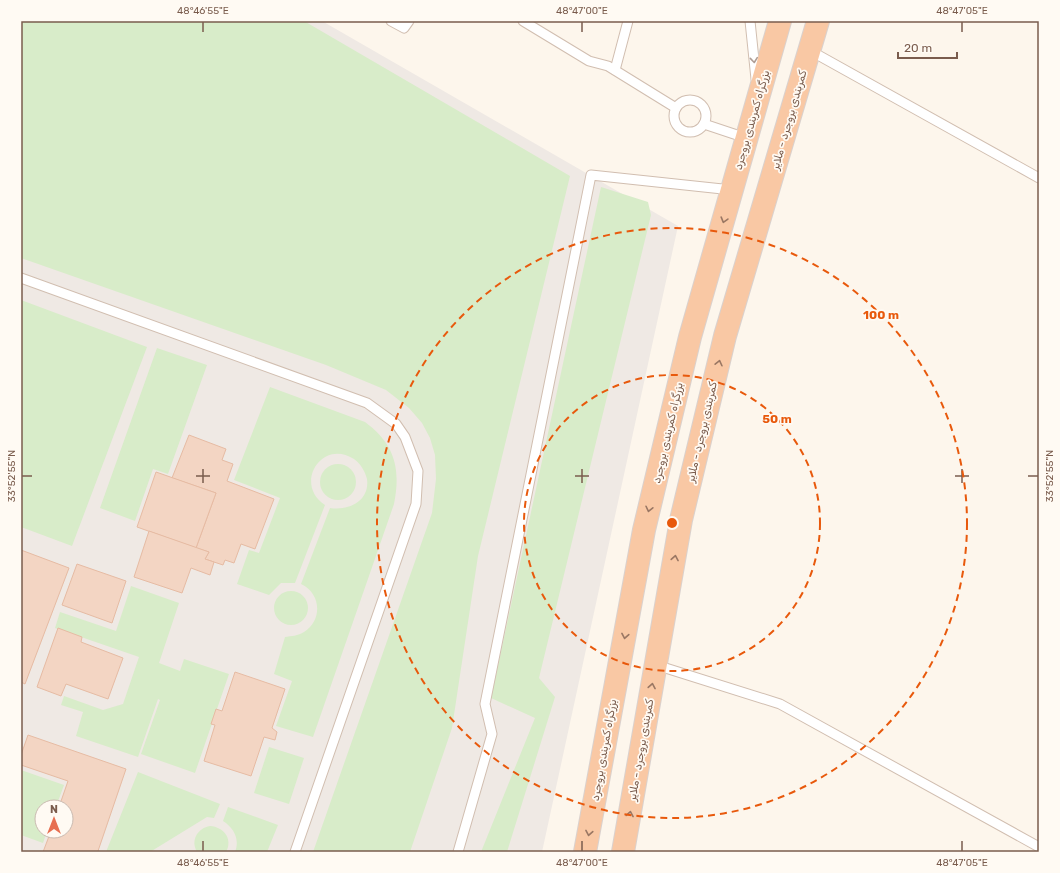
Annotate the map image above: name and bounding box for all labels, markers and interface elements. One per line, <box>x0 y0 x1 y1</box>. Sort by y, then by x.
text: 48°46'55"E <box>177 5 229 17</box>
text: 48°47'00"E <box>556 5 608 17</box>
text: 48°47'05"E <box>936 5 988 17</box>
scale bar <box>898 34 957 60</box>
text: 20 m <box>904 41 932 55</box>
one-way arrow <box>749 56 758 63</box>
street label: بزرگراه کمربندی بروجرد <box>732 69 773 172</box>
street label: کمربندی بروجرد - ملایر <box>768 69 810 172</box>
one-way arrow <box>720 216 729 223</box>
text: 100 m <box>863 308 899 322</box>
one-way arrow <box>714 359 723 366</box>
street label: کمربندی بروجرد - ملایر <box>684 380 721 485</box>
street label: بزرگراه کمربندی بروجرد <box>650 381 687 485</box>
text: 50 m <box>762 412 792 426</box>
text: 33°52'55"N <box>6 450 18 502</box>
text: 33°52'55"N <box>1044 450 1056 502</box>
one-way arrow <box>646 505 654 512</box>
centre of rings <box>665 516 679 530</box>
one-way arrow <box>670 554 679 561</box>
one-way arrow <box>621 633 630 639</box>
one-way arrow <box>648 683 656 689</box>
street label: بزرگراه کمربندی بروجرد <box>589 698 620 802</box>
street label: کمربندی بروجرد - ملایر <box>625 698 657 803</box>
north arrow <box>34 799 74 839</box>
text: N <box>50 803 58 816</box>
one-way arrow <box>625 810 633 817</box>
one-way arrow <box>585 830 593 836</box>
text: 48°46'55"E <box>177 857 229 869</box>
text: 48°47'00"E <box>556 857 608 869</box>
text: 48°47'05"E <box>936 857 988 869</box>

